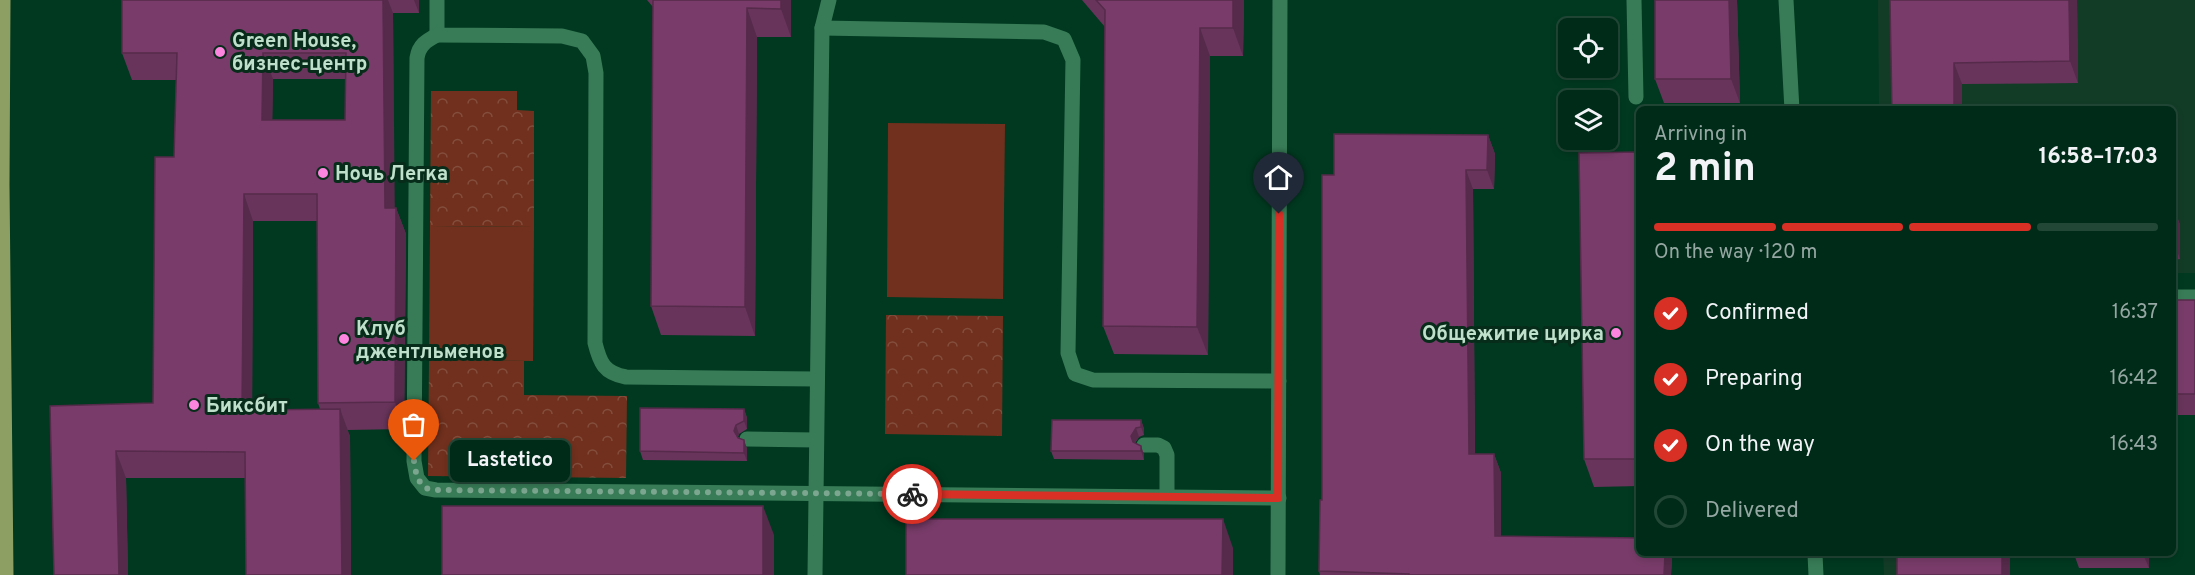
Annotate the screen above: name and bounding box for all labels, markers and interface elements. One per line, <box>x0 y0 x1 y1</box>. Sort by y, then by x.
map controls <box>1558 18 1618 150</box>
button: locate <box>1558 18 1618 78</box>
place label: Green House, бизнес-центр <box>232 29 367 78</box>
marker: Green House, бизнес-центр <box>213 45 227 59</box>
button: layers <box>1558 90 1618 150</box>
text: Arriving in <box>1654 122 1747 148</box>
text: 16:58–17:03 <box>2039 144 2158 171</box>
text: 2 min <box>1654 146 1756 195</box>
pin <box>1253 152 1304 214</box>
icon: home <box>1262 161 1295 194</box>
place label: Ночь Легка <box>335 162 448 188</box>
marker: Ночь Легка <box>316 166 330 180</box>
text: On the way · 120 m <box>1654 240 1818 266</box>
icon: check <box>1654 297 1687 330</box>
text: Confirmed <box>1705 300 1809 327</box>
text: 16:37 <box>2112 300 2158 326</box>
place label: Клуб джентльменов <box>356 317 505 366</box>
place label: Общежитие цирка <box>1422 322 1604 348</box>
marker: Общежитие цирка <box>1609 326 1623 340</box>
marker: Клуб джентльменов <box>337 332 351 346</box>
icon: check <box>1654 363 1687 396</box>
text: Preparing <box>1705 366 1803 393</box>
text: 16:42 <box>2109 366 2158 392</box>
place label: Биксбит <box>206 394 288 420</box>
marker: Биксбит <box>187 398 201 412</box>
pin <box>388 399 439 461</box>
icon: bag <box>397 408 430 441</box>
icon: check <box>1654 429 1687 462</box>
text: On the way <box>1705 432 1815 459</box>
text: 16:43 <box>2110 432 2158 458</box>
callout: Lastetico <box>450 440 570 482</box>
text: Lastetico <box>467 448 553 474</box>
courier <box>882 464 942 524</box>
icon: bike <box>896 478 929 511</box>
text: Delivered <box>1705 498 1799 525</box>

